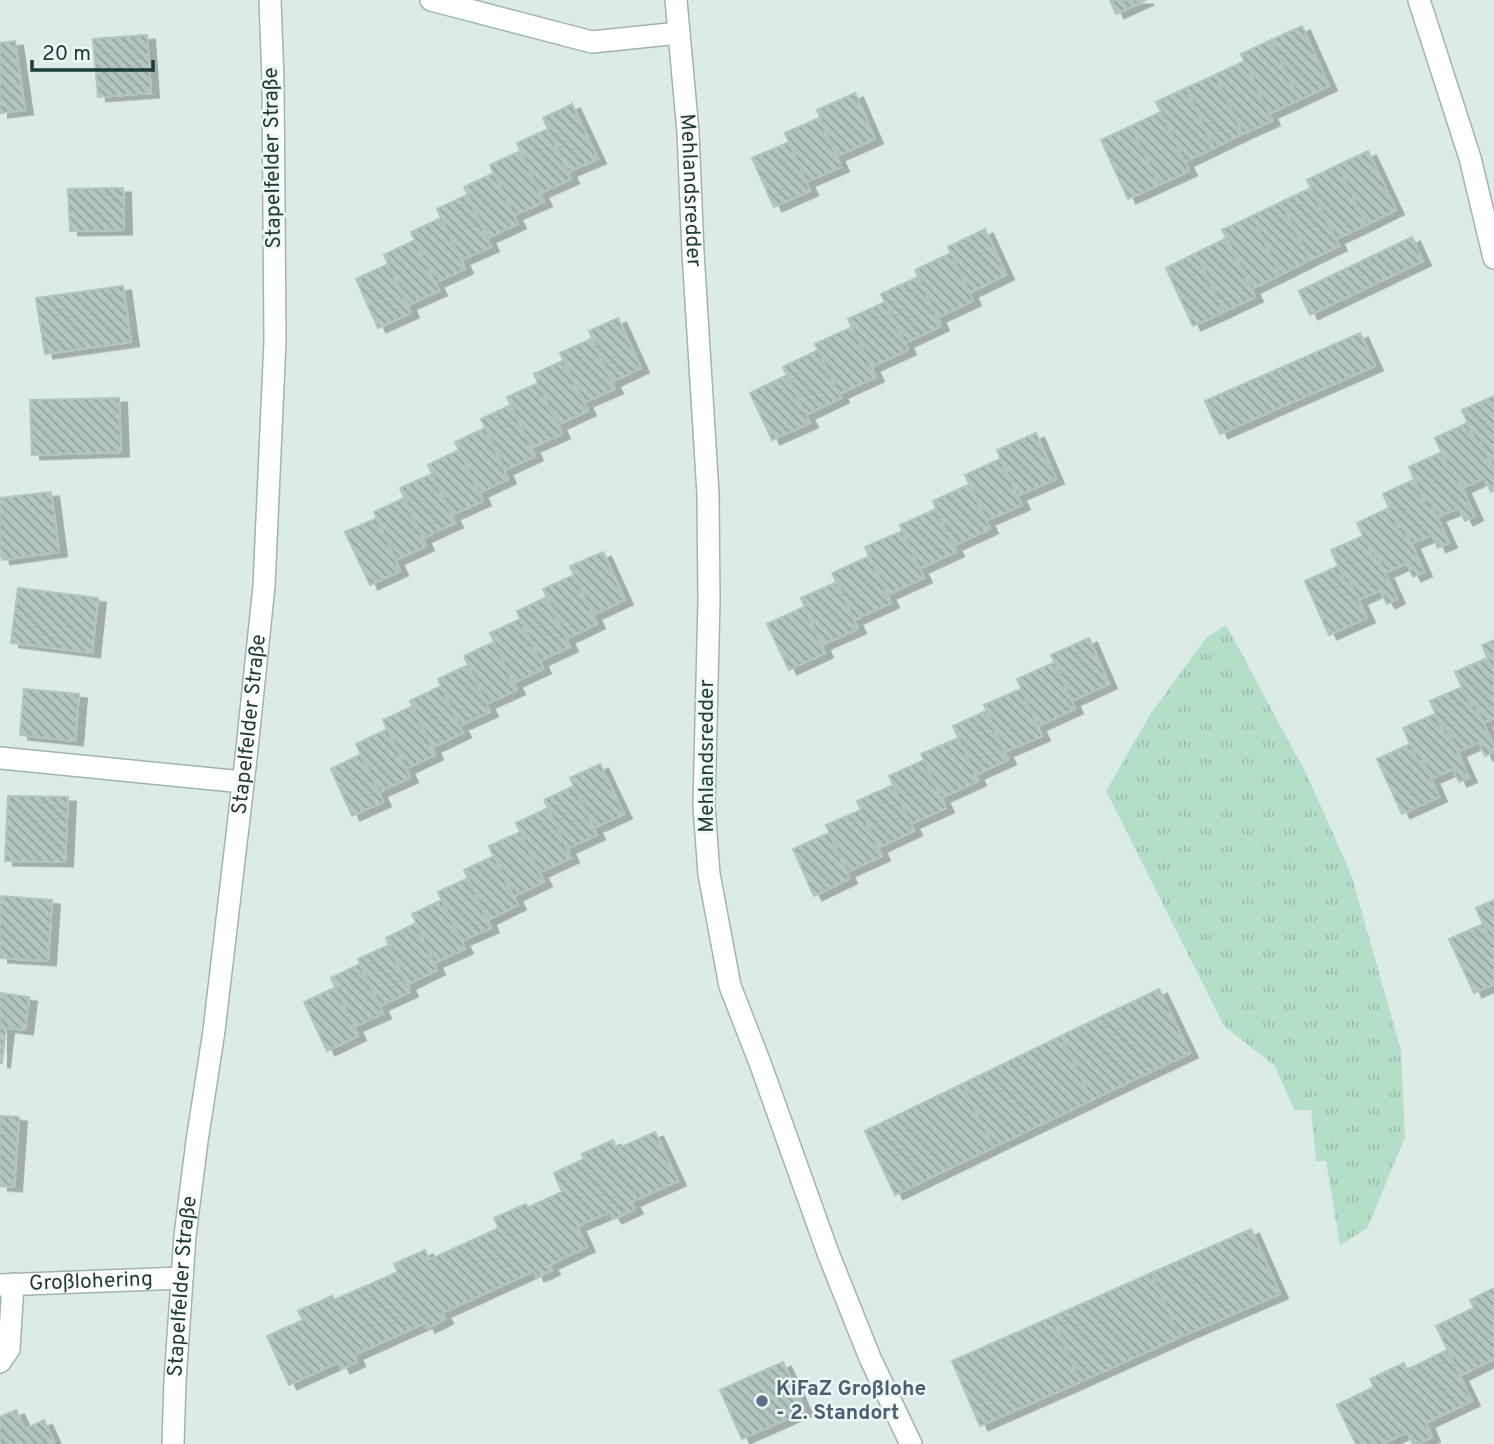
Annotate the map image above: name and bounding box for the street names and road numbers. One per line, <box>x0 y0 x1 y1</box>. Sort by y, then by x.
street label: Stapelfelder Straße <box>258 67 288 249</box>
street label: Mehlandsredder <box>673 113 707 268</box>
street label: Stapelfelder Straße <box>226 633 272 816</box>
street label: Mehlandsredder <box>694 679 721 833</box>
street label: Stapelfelder Straße <box>162 1194 203 1378</box>
street label: Großlohering <box>28 1266 153 1297</box>

